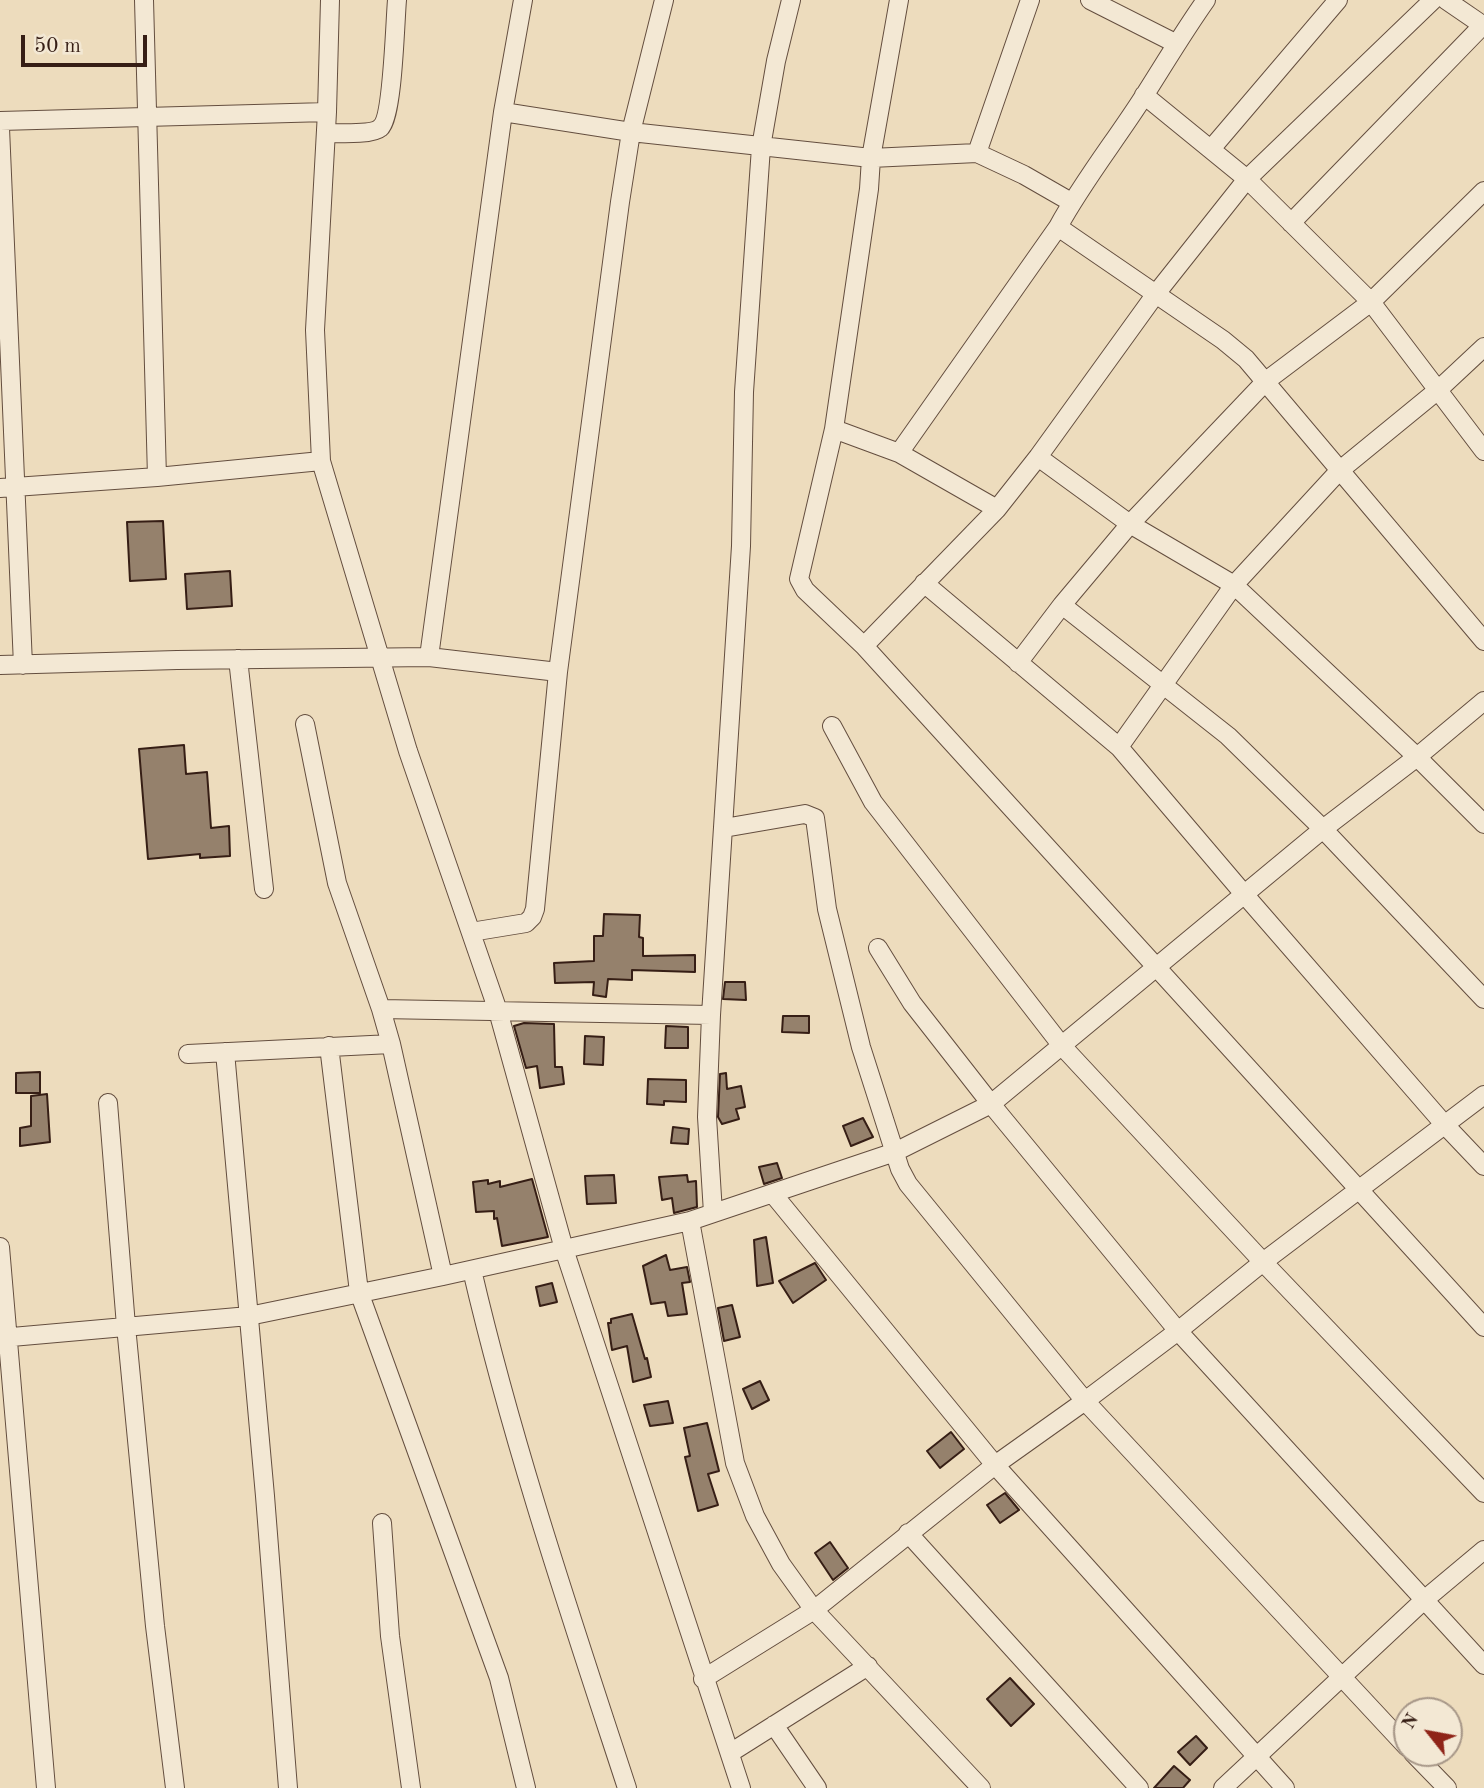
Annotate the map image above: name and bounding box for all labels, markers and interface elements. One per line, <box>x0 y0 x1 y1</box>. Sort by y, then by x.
scale bar <box>24 21 150 65</box>
text: 50 m <box>34 36 81 57</box>
north arrow <box>1393 1697 1463 1767</box>
text: N <box>1399 1711 1423 1733</box>

